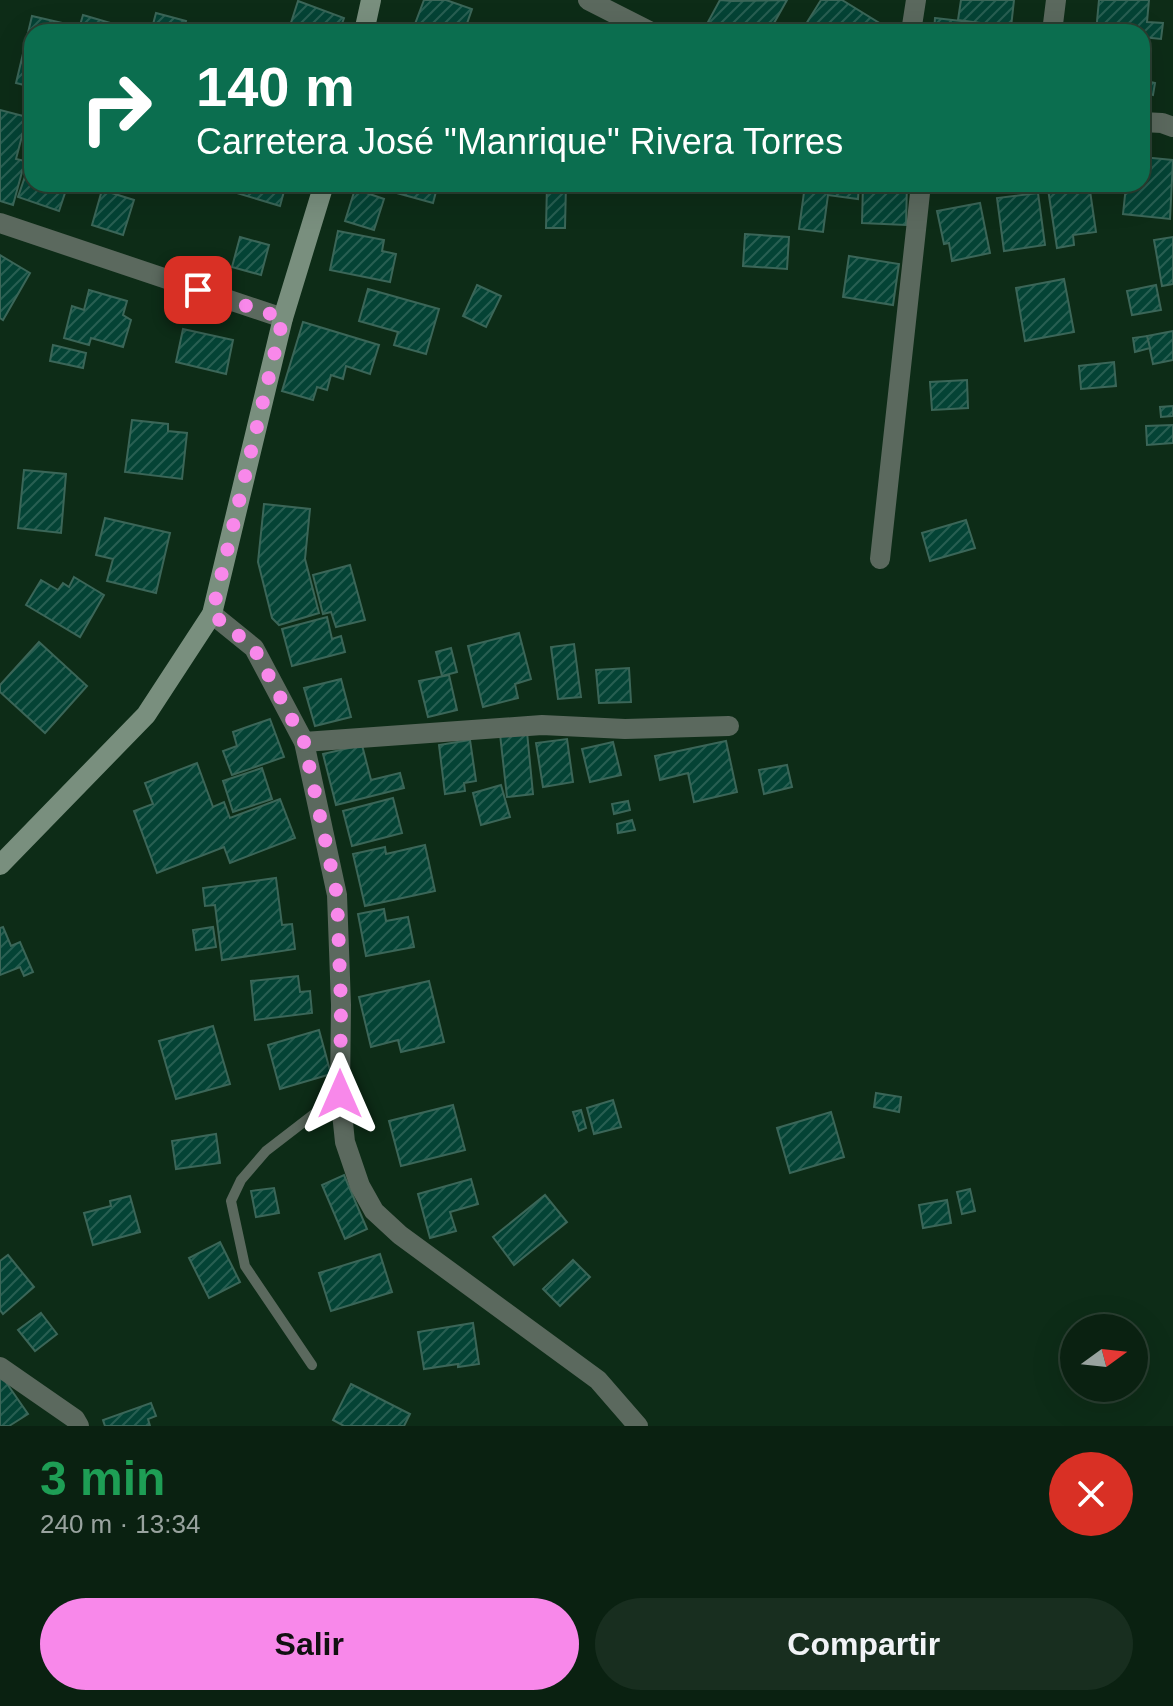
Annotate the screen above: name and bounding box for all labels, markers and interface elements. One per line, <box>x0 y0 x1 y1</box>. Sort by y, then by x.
text: 140 m <box>196 55 355 118</box>
icon: right <box>64 56 168 160</box>
text: Carretera José "Manrique" Rivera Torres <box>196 121 843 162</box>
pin <box>164 256 232 324</box>
icon: arrive <box>176 268 220 312</box>
position arrow <box>298 1052 382 1136</box>
north arrow <box>1060 1314 1148 1402</box>
map controls <box>1060 1314 1148 1402</box>
text: 3 min <box>40 1452 165 1505</box>
button: close <box>1049 1452 1133 1536</box>
text: 240 m · 13:34 <box>40 1509 200 1539</box>
button: Salir <box>40 1598 579 1690</box>
button: Compartir <box>595 1598 1133 1690</box>

